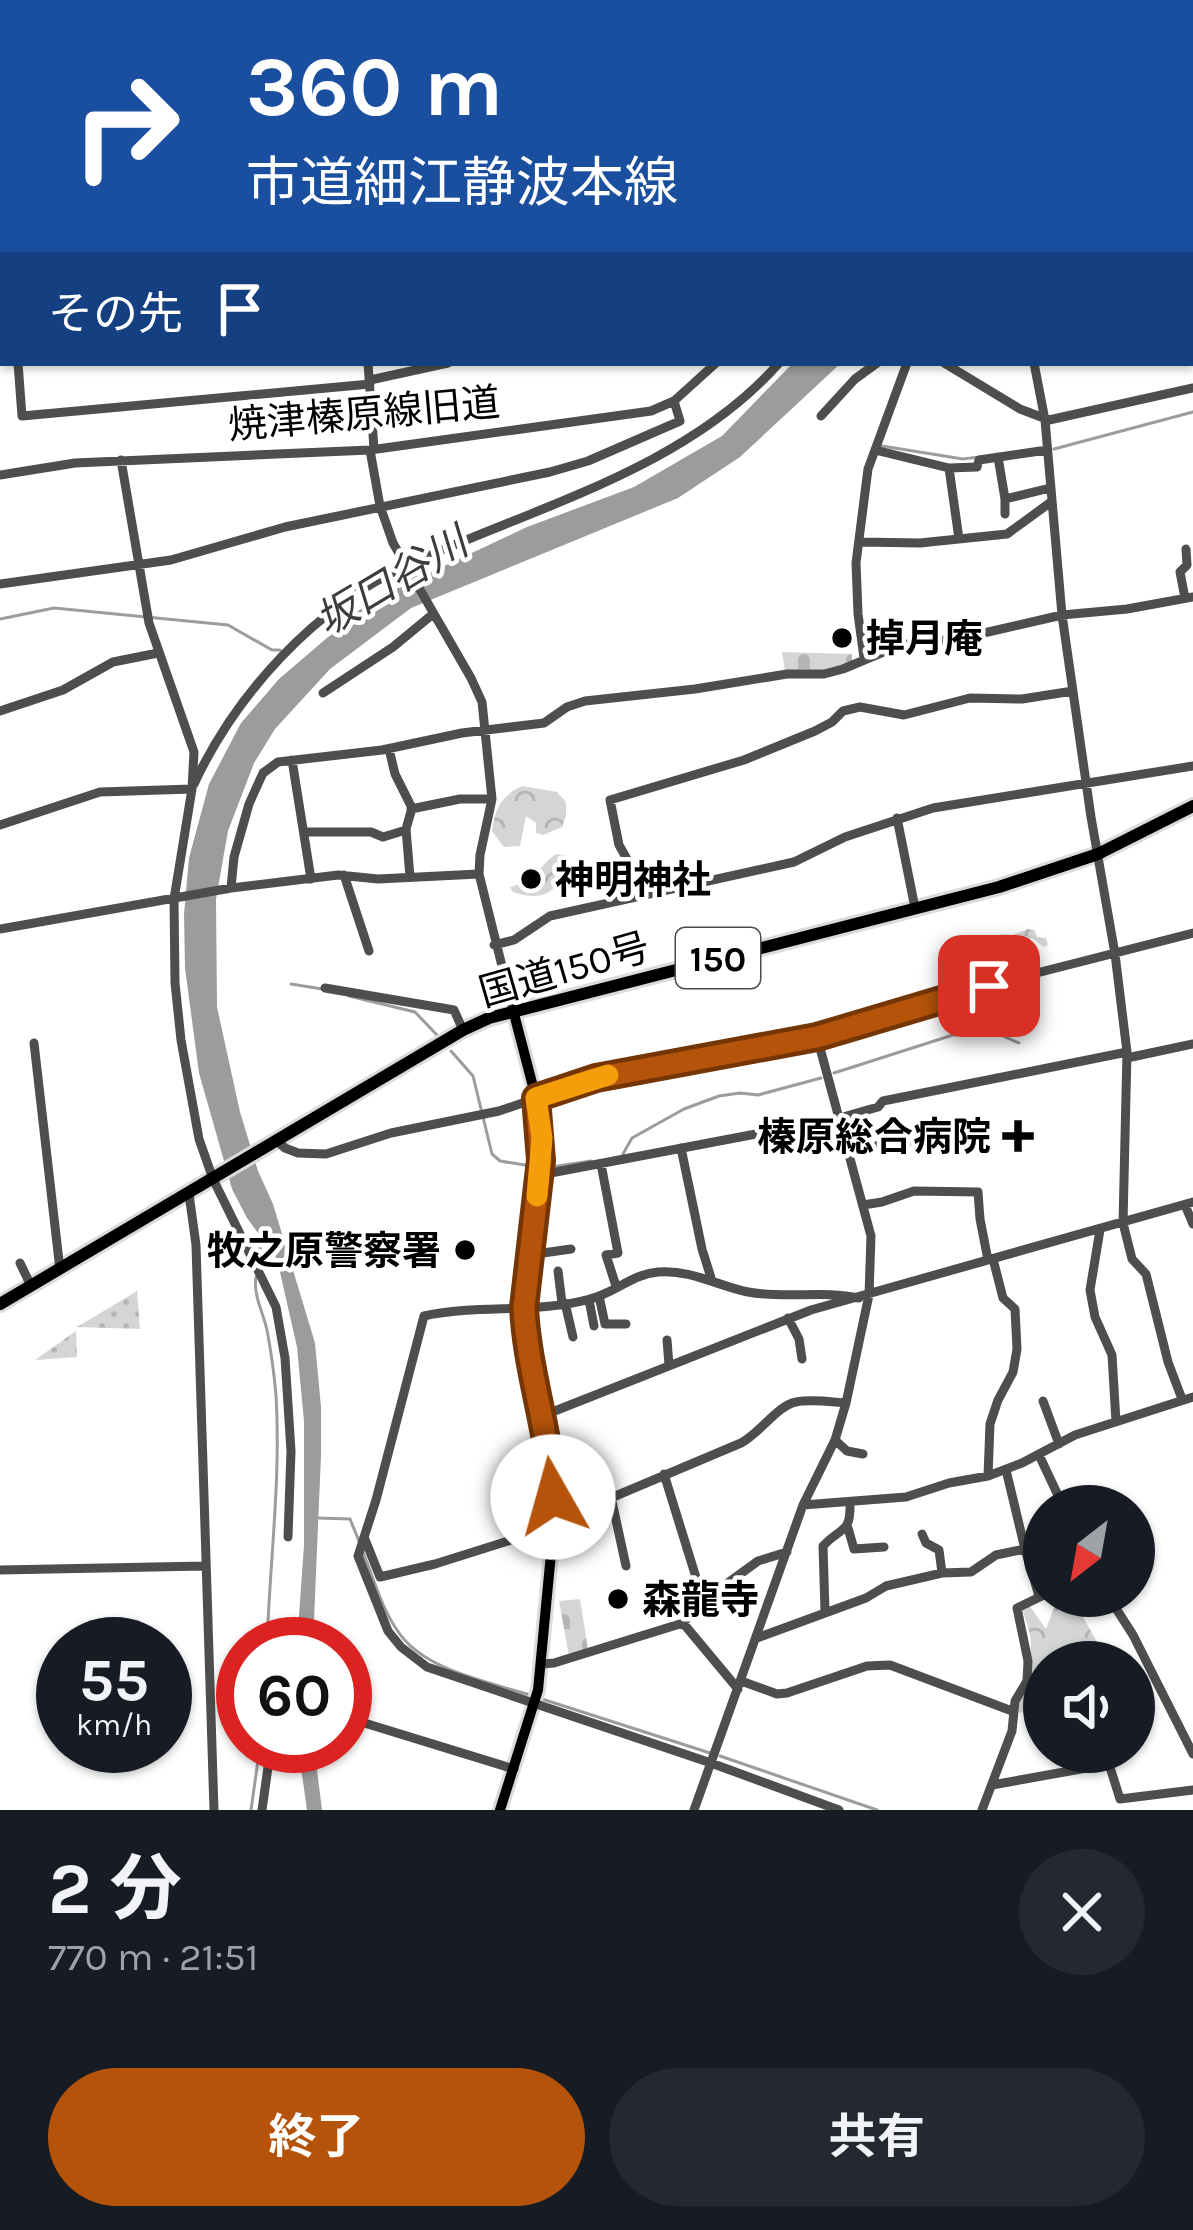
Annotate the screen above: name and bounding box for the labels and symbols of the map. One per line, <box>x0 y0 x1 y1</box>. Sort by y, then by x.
street label: 焼津榛原線旧道 <box>226 379 502 449</box>
water label: 坂口谷川 <box>307 515 480 647</box>
place label: 掉月庵 <box>866 616 983 662</box>
marker: 掉月庵 <box>829 625 855 651</box>
place label: 神明神社 <box>555 857 711 903</box>
marker: 神明神社 <box>518 866 544 892</box>
street label: 国道150号 <box>474 924 655 1016</box>
road number: 150 <box>676 928 760 988</box>
pin <box>938 935 1040 1037</box>
place label: 榛原総合病院 <box>757 1114 991 1160</box>
marker: 榛原総合病院 <box>1002 1120 1034 1152</box>
place label: 牧之原警察署 <box>207 1228 441 1274</box>
marker: 牧之原警察署 <box>452 1237 478 1263</box>
position arrow <box>490 1434 616 1560</box>
north arrow <box>1023 1485 1155 1617</box>
place label: 森龍寺 <box>642 1577 759 1623</box>
marker: 森龍寺 <box>605 1586 631 1612</box>
speed limit sign: 60 <box>216 1617 372 1773</box>

